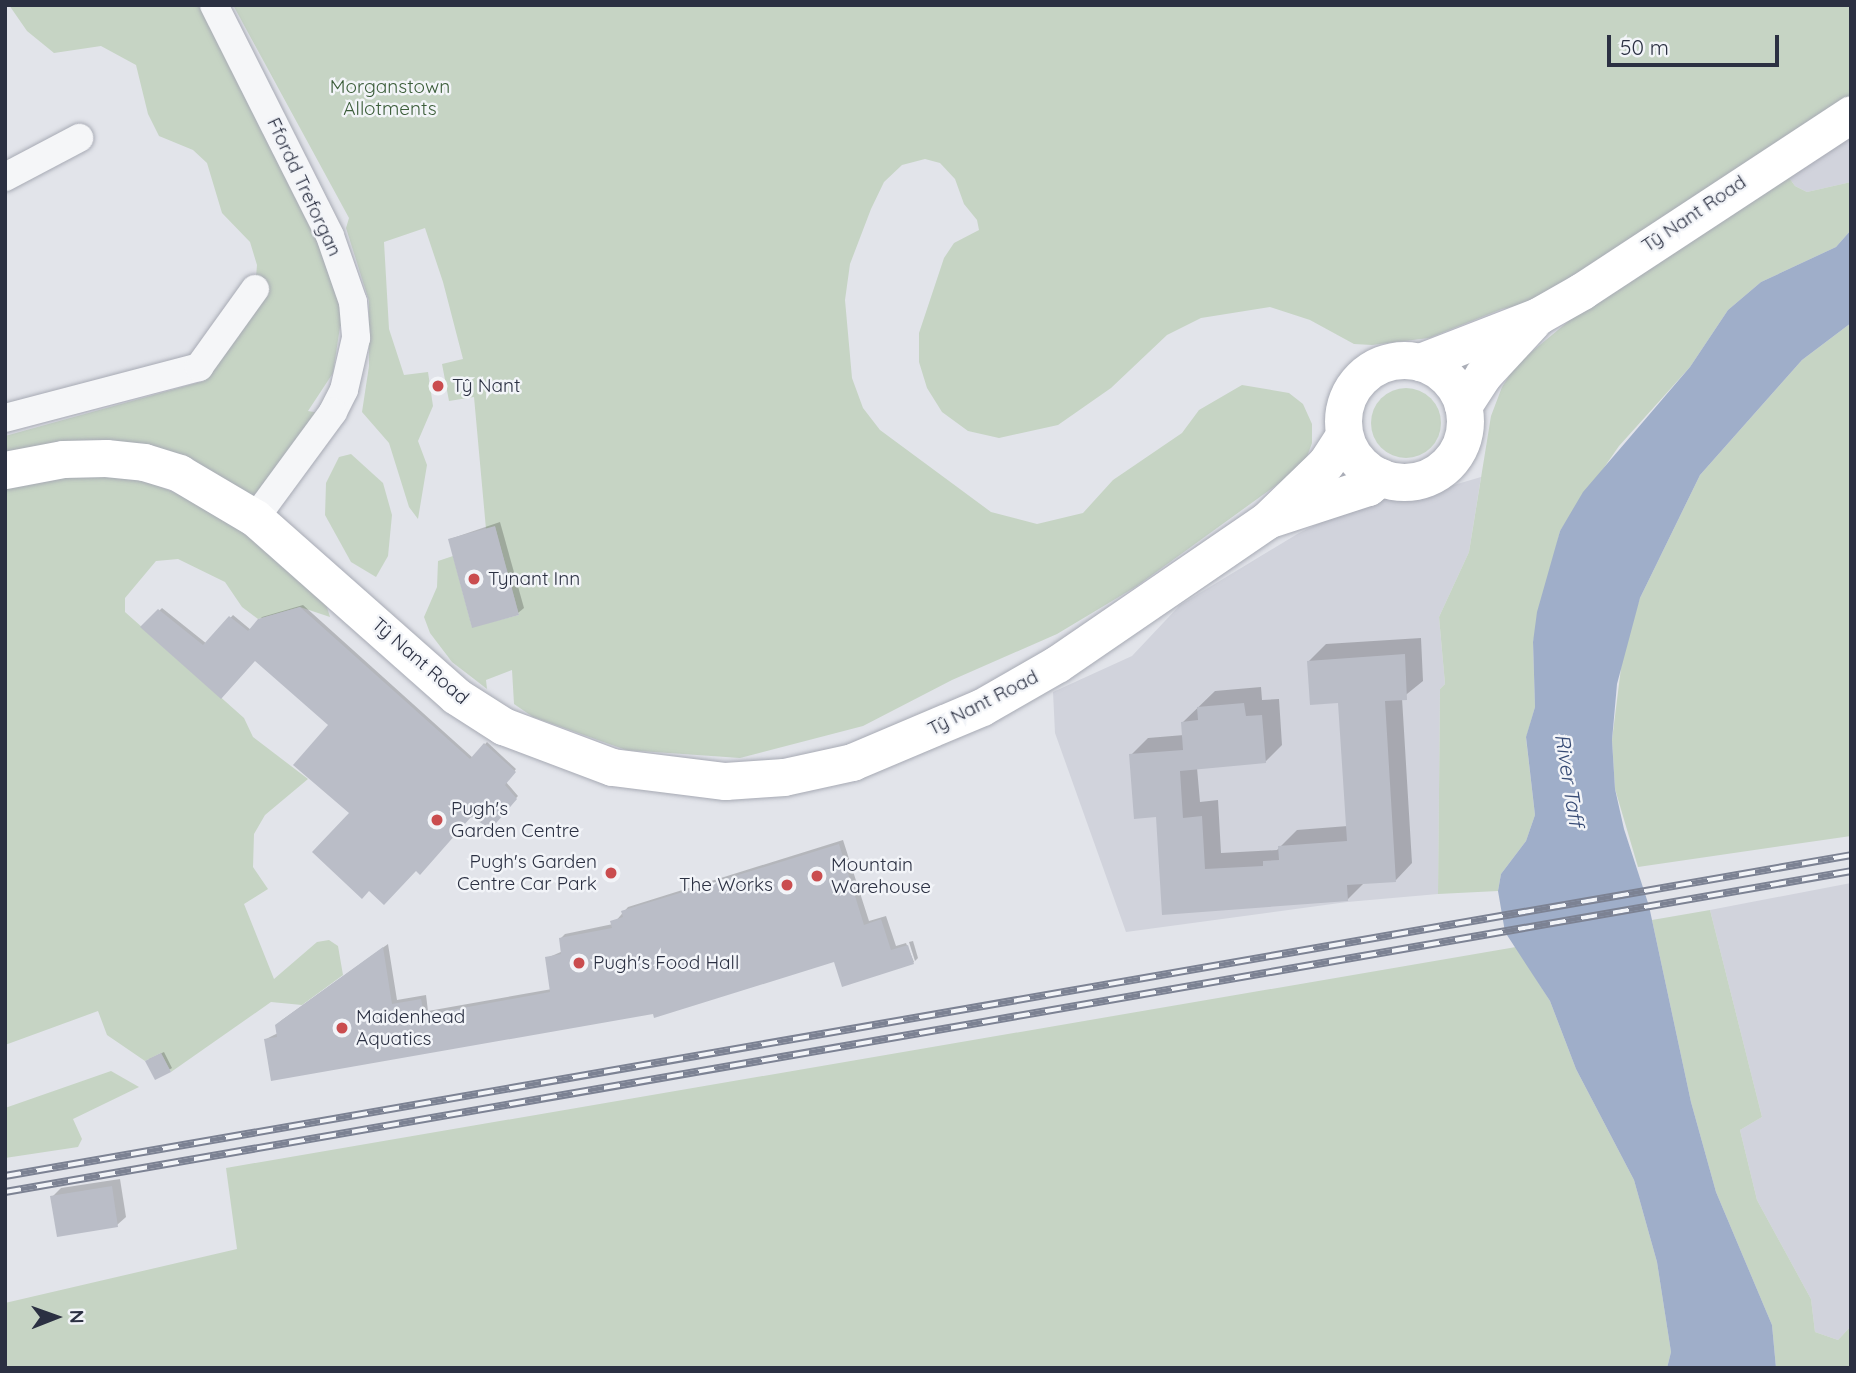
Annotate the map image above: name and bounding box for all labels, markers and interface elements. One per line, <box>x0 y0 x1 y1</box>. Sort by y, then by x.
scale bar <box>1611 21 1783 65</box>
text: 50 m <box>1620 34 1669 60</box>
park label: Morganstown Allotments <box>330 76 450 120</box>
street label: Ffordd Treforgan <box>262 114 346 260</box>
street label: Tŷ Nant Road <box>1638 171 1750 257</box>
place label: Tŷ Nant <box>452 375 520 397</box>
marker: Tŷ Nant <box>430 378 446 394</box>
place label: Tynant Inn <box>488 568 580 590</box>
marker: Tynant Inn <box>466 571 482 587</box>
street label: Tŷ Nant Road <box>367 613 473 709</box>
street label: Tŷ Nant Road <box>924 665 1042 741</box>
water label: River Taff <box>1550 732 1590 828</box>
place label: Pugh's Garden Centre <box>451 798 579 842</box>
marker: Pugh's Garden Centre <box>429 812 445 828</box>
place label: Pugh's Garden Centre Car Park <box>457 851 597 895</box>
place label: Mountain Warehouse <box>831 854 931 898</box>
marker: Pugh's Garden Centre Car Park <box>603 865 619 881</box>
marker: Mountain Warehouse <box>809 868 825 884</box>
place label: The Works <box>679 874 773 896</box>
marker: The Works <box>779 877 795 893</box>
place label: Pugh's Food Hall <box>593 952 739 974</box>
marker: Pugh's Food Hall <box>571 955 587 971</box>
place label: Maidenhead Aquatics <box>356 1006 465 1050</box>
marker: Maidenhead Aquatics <box>334 1020 350 1036</box>
north arrow <box>21 1282 91 1352</box>
text: N <box>65 1309 89 1324</box>

